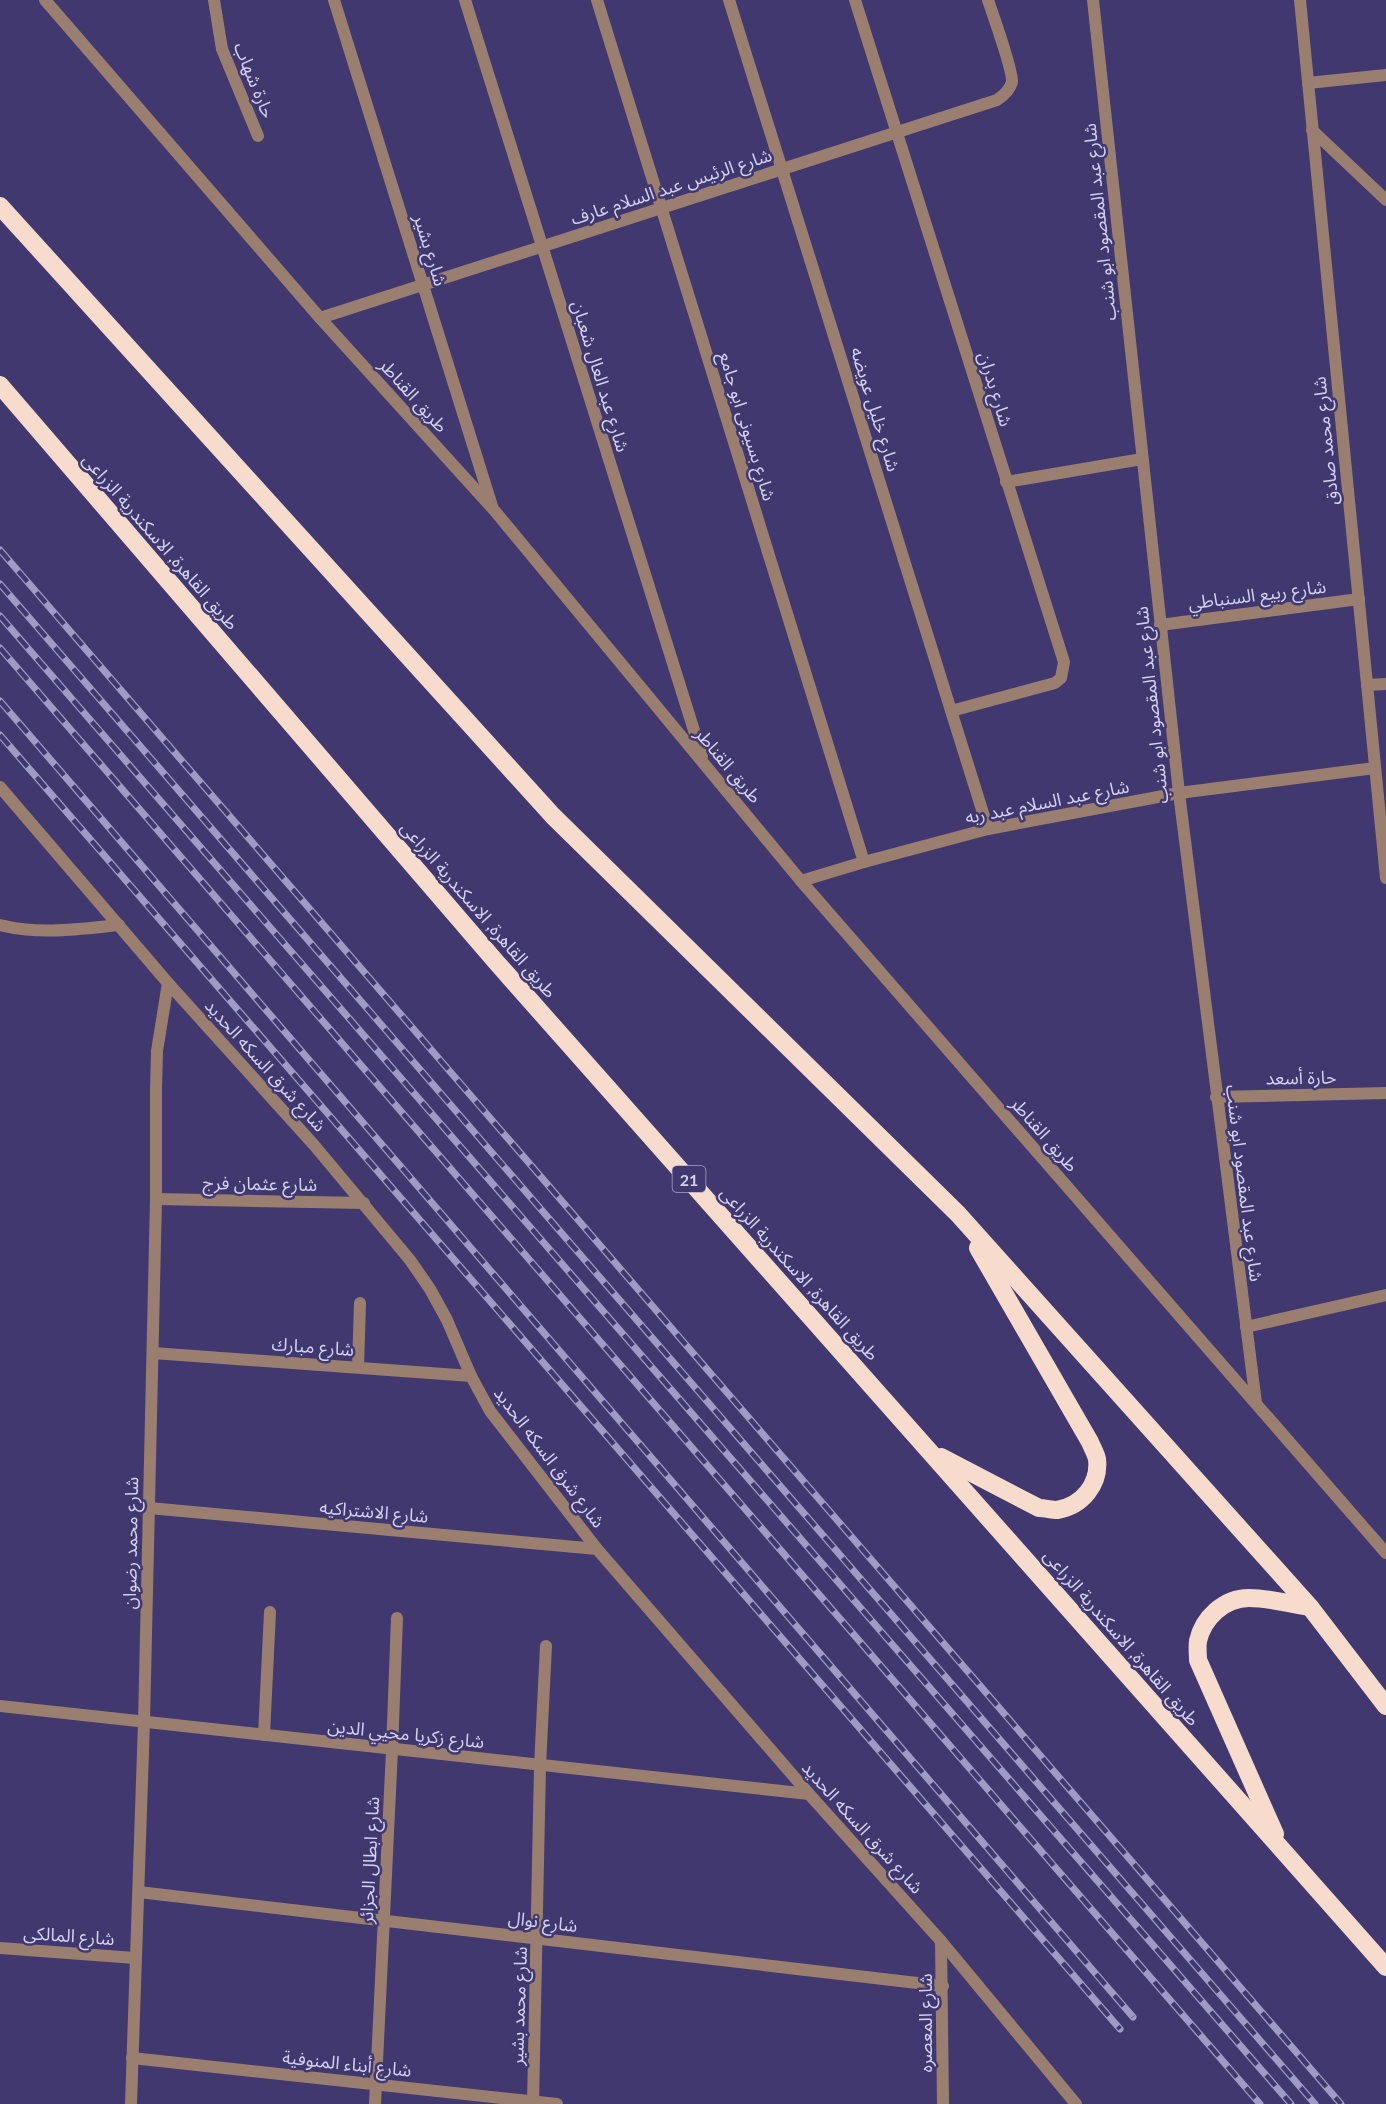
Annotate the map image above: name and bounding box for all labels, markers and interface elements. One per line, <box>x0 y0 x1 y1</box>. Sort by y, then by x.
street label: حارة شهاب <box>229 39 280 122</box>
street label: شارع عبد المقصود ابو شنب <box>1078 122 1124 322</box>
street label: شارع الرئيس عبد السلام عارف <box>568 143 776 233</box>
street label: شارع بشير <box>406 211 452 290</box>
street label: شارع عبد العال شعبان <box>564 298 634 455</box>
street label: شارع خليل عويضه <box>843 344 905 475</box>
street label: شارع بسيونى ابو جامع <box>711 349 781 504</box>
street label: شارع بدران <box>970 349 1018 430</box>
street label: طريق القناطر <box>374 353 453 437</box>
street label: شارع محمد صادق <box>1307 375 1347 506</box>
street label: طريق القاهرة, الاسكندرية الزراعى <box>78 448 244 634</box>
street label: شارع ربيع السنباطي <box>1187 575 1328 617</box>
street label: شارع عبد المقصود ابو شنب <box>1130 605 1176 805</box>
street label: طريق القناطر <box>690 722 767 808</box>
street label: شارع عبد السلام عبد ربه <box>963 774 1132 832</box>
street label: طريق القاهرة, الاسكندرية الزراعى <box>396 816 562 1002</box>
street label: شارع شرق السكه الحديد <box>198 994 331 1138</box>
street label: حارة أسعد <box>1265 1065 1337 1090</box>
street label: شارع عبد المقصود ابو شنب <box>1218 1083 1268 1283</box>
street label: طريق القناطر <box>1005 1091 1083 1177</box>
road number: 21 <box>672 1166 706 1192</box>
street label: شارع عثمان فرج <box>202 1171 318 1199</box>
street label: طريق القاهرة, الاسكندرية الزراعى <box>715 1181 884 1365</box>
street label: شارع مبارك <box>271 1332 355 1364</box>
street label: شارع شرق السكه الحديد <box>487 1382 610 1534</box>
street label: شارع محمد رضوان <box>118 1477 146 1610</box>
street label: شارع الاشتراكيه <box>318 1495 429 1531</box>
street label: طريق القاهرة, الاسكندرية الزراعى <box>1039 1544 1205 1730</box>
street label: شارع زكريا محيي الدين <box>326 1714 485 1756</box>
street label: شارع شرق السكه الحديد <box>795 1756 928 1900</box>
street label: شارع ابطال الجزائر <box>355 1796 387 1925</box>
street label: شارع نوال <box>507 1906 579 1940</box>
street label: شارع المالكى <box>22 1921 115 1953</box>
street label: شارع محمد بشير <box>505 1946 535 2067</box>
street label: شارع المعصره <box>914 1973 940 2073</box>
street label: شارع أبناء المنوفية <box>281 2045 413 2085</box>

